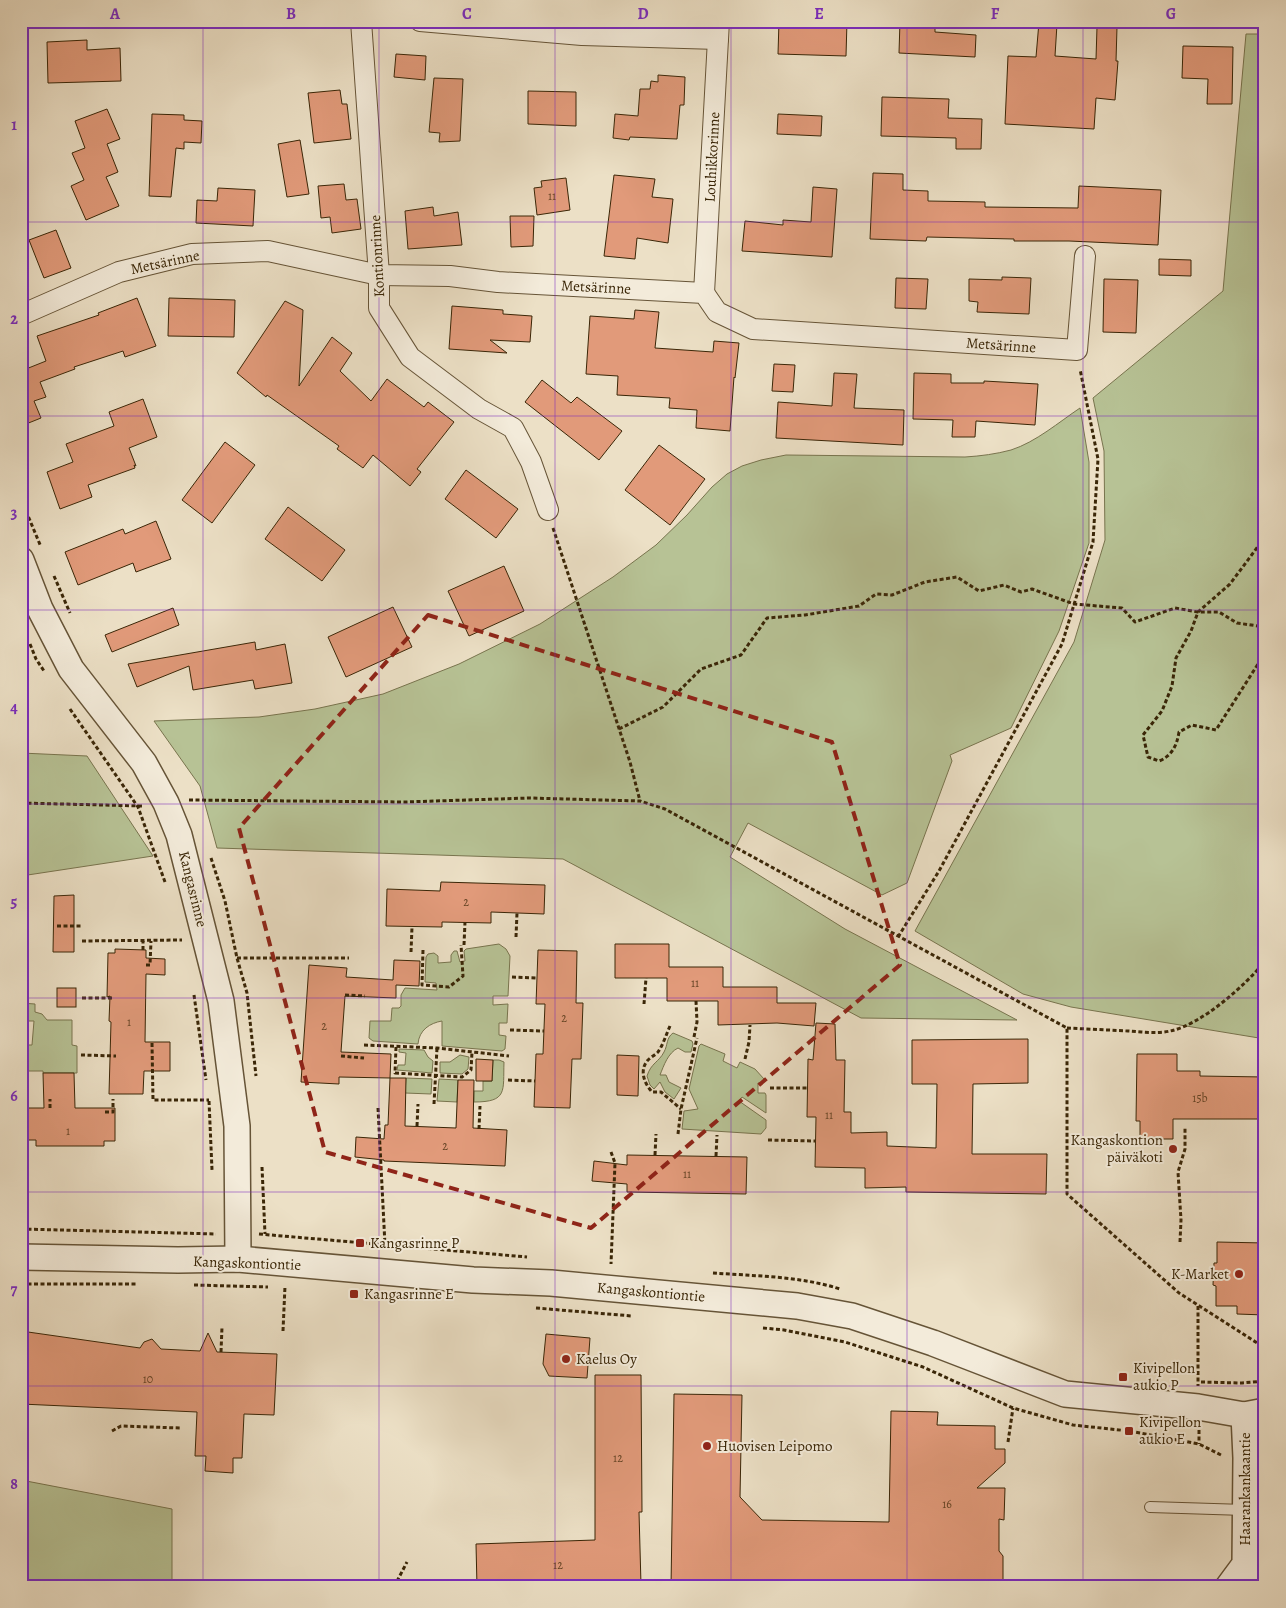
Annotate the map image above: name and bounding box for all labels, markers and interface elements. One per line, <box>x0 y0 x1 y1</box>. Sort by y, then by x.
text: A <box>109 3 121 25</box>
text: B <box>286 3 296 25</box>
text: C <box>462 3 472 25</box>
text: D <box>637 3 649 25</box>
text: E <box>814 3 824 25</box>
text: F <box>991 3 1000 25</box>
text: G <box>1166 3 1176 25</box>
street label: Louhikkorinne <box>700 111 724 203</box>
text: 1 <box>11 114 17 136</box>
house number: 11 <box>548 188 556 204</box>
street label: Kontionrinne <box>365 214 389 298</box>
street label: Metsärinne <box>129 245 202 279</box>
street label: Metsärinne <box>560 275 632 299</box>
text: 2 <box>10 308 18 330</box>
street label: Metsärinne <box>965 333 1037 357</box>
text: 3 <box>11 502 18 524</box>
text: 4 <box>10 697 18 719</box>
street label: Kangasrinne <box>174 849 212 930</box>
text: 5 <box>11 891 18 913</box>
house number: 2 <box>463 894 469 910</box>
house number: 11 <box>691 975 699 991</box>
house number: 2 <box>561 1010 567 1026</box>
house number: 1 <box>127 1014 131 1030</box>
house number: 2 <box>321 1018 327 1034</box>
text: 6 <box>10 1085 18 1107</box>
house number: 15b <box>1192 1090 1208 1106</box>
house number: 11 <box>825 1107 833 1123</box>
house number: 1 <box>66 1123 70 1139</box>
place label: Kangaskontion päiväkoti <box>1070 1130 1163 1167</box>
house number: 2 <box>442 1138 448 1154</box>
marker: Kangaskontion päiväkoti <box>1167 1143 1179 1155</box>
house number: 11 <box>683 1166 691 1182</box>
place label: Kangasrinne P <box>370 1233 459 1253</box>
marker: Kangasrinne P <box>354 1237 366 1249</box>
street label: Kangaskontiontie <box>192 1251 302 1275</box>
place label: K-Market <box>1171 1264 1229 1284</box>
marker: K-Market <box>1233 1268 1245 1280</box>
street label: Kangaskontiontie <box>596 1277 706 1307</box>
text: 7 <box>11 1279 18 1301</box>
place label: Kangasrinne E <box>364 1284 454 1304</box>
marker: Kangasrinne E <box>348 1288 360 1300</box>
place label: Kaelus Oy <box>576 1349 637 1369</box>
marker: Kaelus Oy <box>560 1353 572 1365</box>
place label: Kivipellon aukio P <box>1133 1358 1195 1395</box>
house number: 10 <box>143 1371 153 1387</box>
marker: Kivipellon aukio P <box>1117 1371 1129 1383</box>
place label: Kivipellon aukio E <box>1139 1412 1201 1449</box>
marker: Kivipellon aukio E <box>1123 1425 1135 1437</box>
street label: Haarankankaantie <box>1235 1432 1255 1546</box>
place label: Huovisen Leipomo <box>717 1436 832 1456</box>
marker: Huovisen Leipomo <box>701 1440 713 1452</box>
house number: 12 <box>613 1450 623 1466</box>
text: 8 <box>10 1473 18 1495</box>
house number: 16 <box>942 1496 952 1512</box>
house number: 12 <box>553 1557 563 1573</box>

